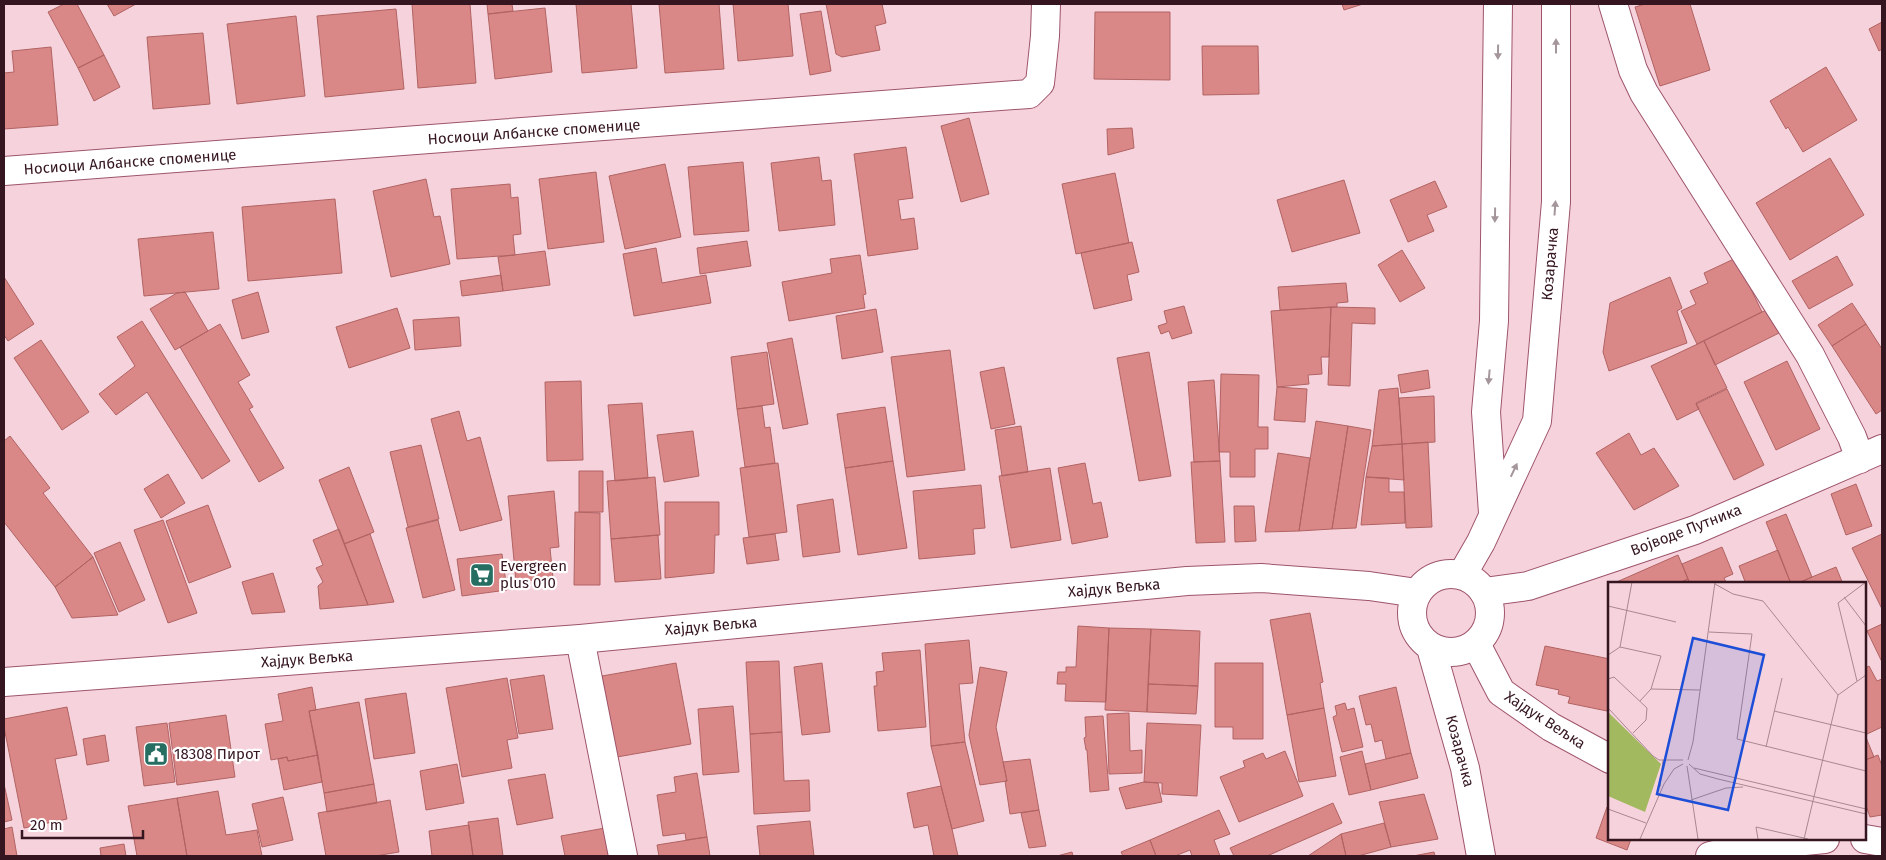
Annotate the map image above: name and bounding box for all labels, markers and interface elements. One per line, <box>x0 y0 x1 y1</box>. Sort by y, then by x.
one-way arrow <box>1552 38 1560 54</box>
one-way arrow <box>1494 45 1502 61</box>
street label: Носиоци Албанске споменице <box>427 116 641 148</box>
street label: Носиоци Албанске споменице <box>23 146 237 178</box>
one-way arrow <box>1551 200 1559 216</box>
one-way arrow <box>1491 207 1499 223</box>
street label: Козарачка <box>1538 227 1562 301</box>
one-way arrow <box>1485 370 1493 386</box>
one-way arrow <box>1510 463 1518 477</box>
street label: Војводе Путника <box>1628 501 1744 559</box>
place label: Evergreen plus 010 <box>500 557 567 592</box>
supermarket icon: Evergreen plus 010 <box>469 562 495 588</box>
street label: Хајдук Вељка <box>1067 575 1161 601</box>
inset map <box>1608 582 1866 840</box>
street label: Хајдук Вељка <box>664 613 758 639</box>
street label: Хајдук Вељка <box>260 647 354 671</box>
street label: Хајдук Вељка <box>1501 687 1589 753</box>
street label: Козарачка <box>1442 713 1478 789</box>
public building icon: 18308 Пирот <box>143 741 169 767</box>
place label: 18308 Пирот <box>174 745 260 763</box>
scale bar <box>22 808 144 840</box>
text: 20 m <box>30 816 63 834</box>

